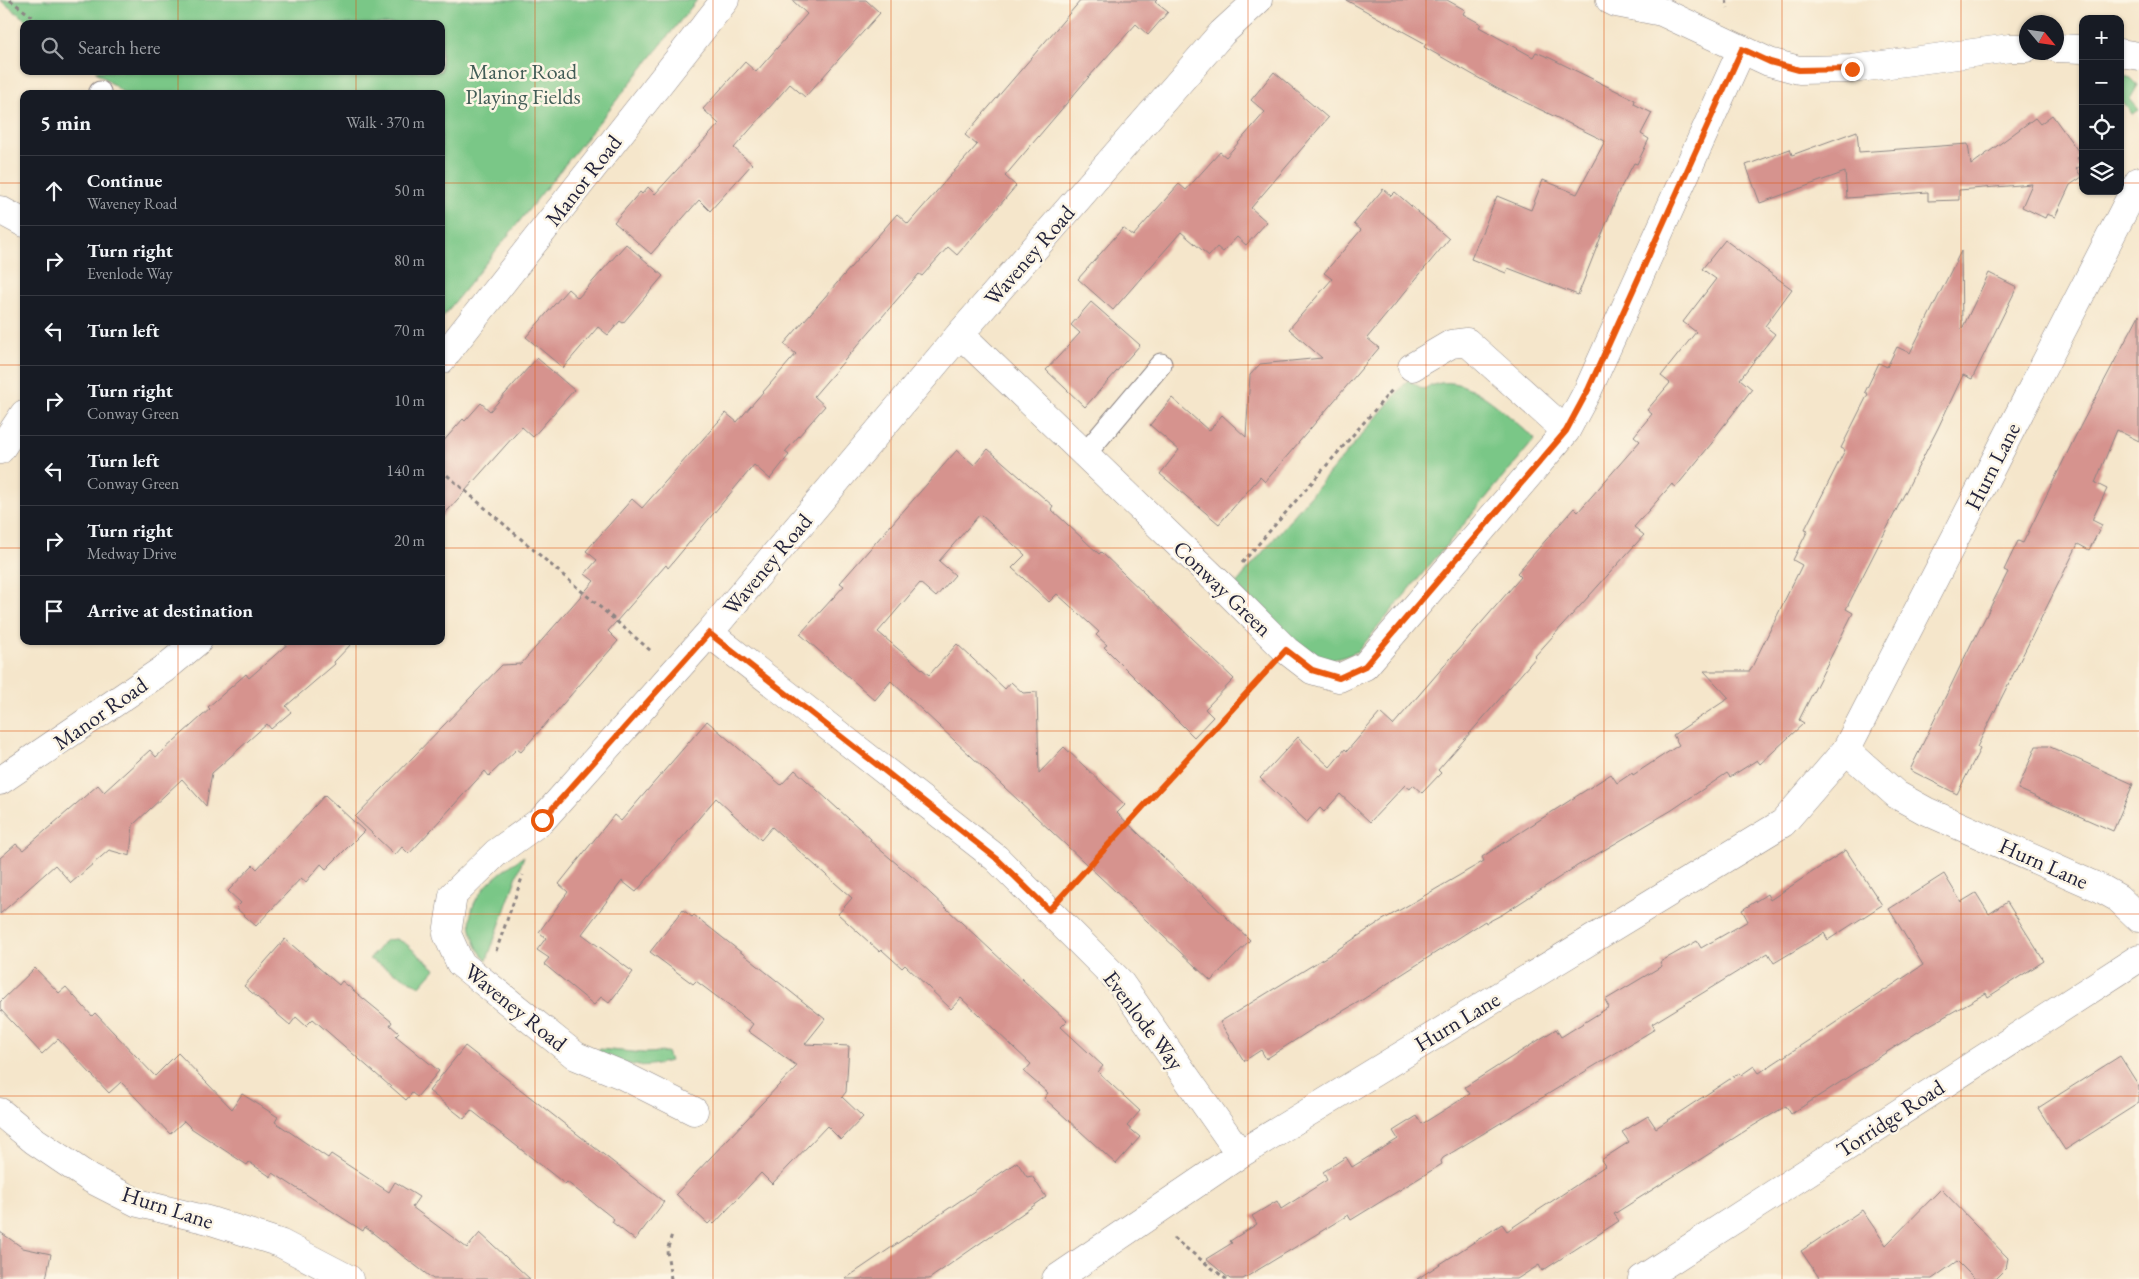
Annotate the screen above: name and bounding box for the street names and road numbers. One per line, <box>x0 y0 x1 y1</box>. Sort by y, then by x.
street label: Manor Road <box>539 128 629 232</box>
street label: Waveney Road <box>978 198 1082 312</box>
street label: Hurn Lane <box>1958 417 2027 515</box>
street label: Waveney Road <box>716 507 819 621</box>
street label: Conway Green <box>1167 534 1279 643</box>
street label: Manor Road <box>48 670 154 756</box>
street label: Hurn Lane <box>1995 831 2093 896</box>
street label: Waveney Road <box>458 957 574 1058</box>
street label: Evenlode Way <box>1097 965 1191 1076</box>
street label: Hurn Lane <box>1409 984 1506 1058</box>
street label: Torridge Road <box>1831 1072 1951 1164</box>
street label: Hurn Lane <box>118 1179 218 1236</box>

